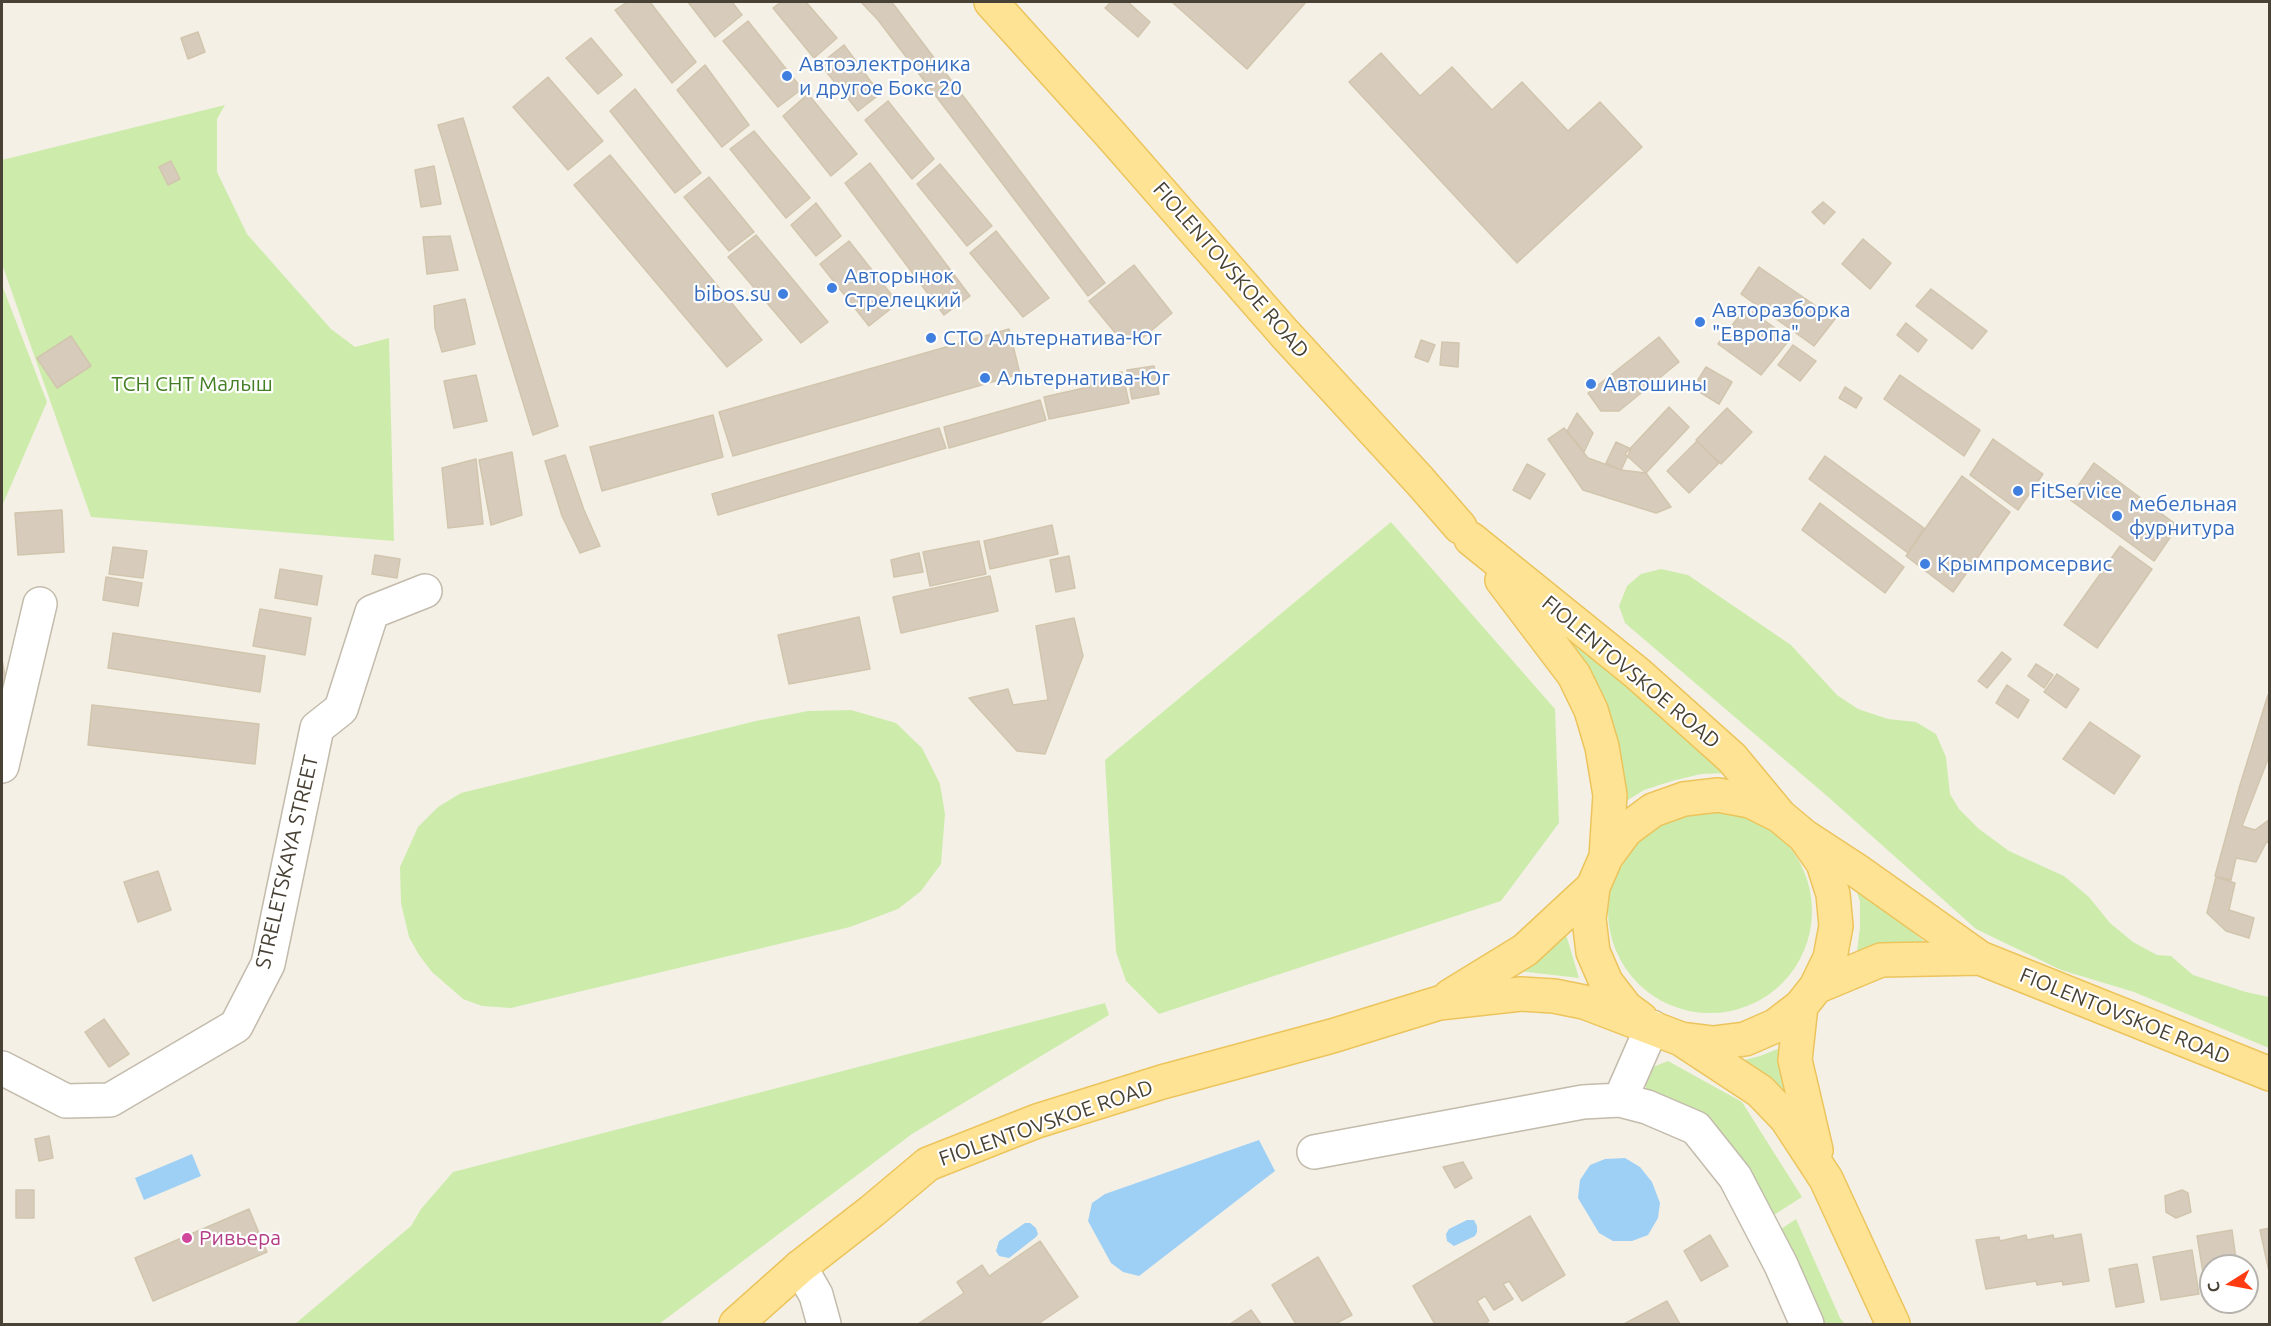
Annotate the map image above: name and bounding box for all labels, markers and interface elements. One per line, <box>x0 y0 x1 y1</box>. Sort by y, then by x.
place label: Автоэлектроника и другое Бокс 20 <box>799 51 971 101</box>
marker: Автоэлектроника и другое Бокс 20 <box>780 69 794 83</box>
street label: FIOLENTOVSKOE ROAD <box>1148 177 1314 363</box>
place label: Авторынок Стрелецкий <box>844 263 961 313</box>
place label: bibos.su <box>694 281 771 307</box>
marker: Авторынок Стрелецкий <box>825 281 839 295</box>
marker: bibos.su <box>776 287 790 301</box>
place label: Авторазборка "Европа" <box>1712 297 1850 347</box>
marker: Авторазборка "Европа" <box>1693 315 1707 329</box>
place label: СТО Альтернатива-Юг <box>943 325 1162 351</box>
marker: СТО Альтернатива-Юг <box>924 331 938 345</box>
place label: Альтернатива-Юг <box>997 365 1170 391</box>
park label: ТСН СНТ Малыш <box>111 371 273 397</box>
marker: Альтернатива-Юг <box>978 371 992 385</box>
place label: Автошины <box>1603 371 1707 397</box>
marker: Автошины <box>1584 377 1598 391</box>
place label: FitService <box>2030 478 2122 504</box>
marker: FitService <box>2011 484 2025 498</box>
place label: мебельная фурнитура <box>2129 491 2237 541</box>
marker: мебельная фурнитура <box>2110 509 2124 523</box>
place label: Крымпромсервис <box>1937 551 2112 577</box>
marker: Крымпромсервис <box>1918 557 1932 571</box>
street label: FIOLENTOVSKOE ROAD <box>1537 590 1725 754</box>
street label: STRELETSKAYA STREET <box>250 753 324 971</box>
street label: FIOLENTOVSKOE ROAD <box>2016 962 2234 1070</box>
street label: FIOLENTOVSKOE ROAD <box>936 1075 1156 1171</box>
place label: Ривьера <box>199 1225 281 1251</box>
marker: Ривьера <box>180 1231 194 1245</box>
north arrow <box>2199 1254 2259 1314</box>
text: С <box>2203 1280 2223 1294</box>

